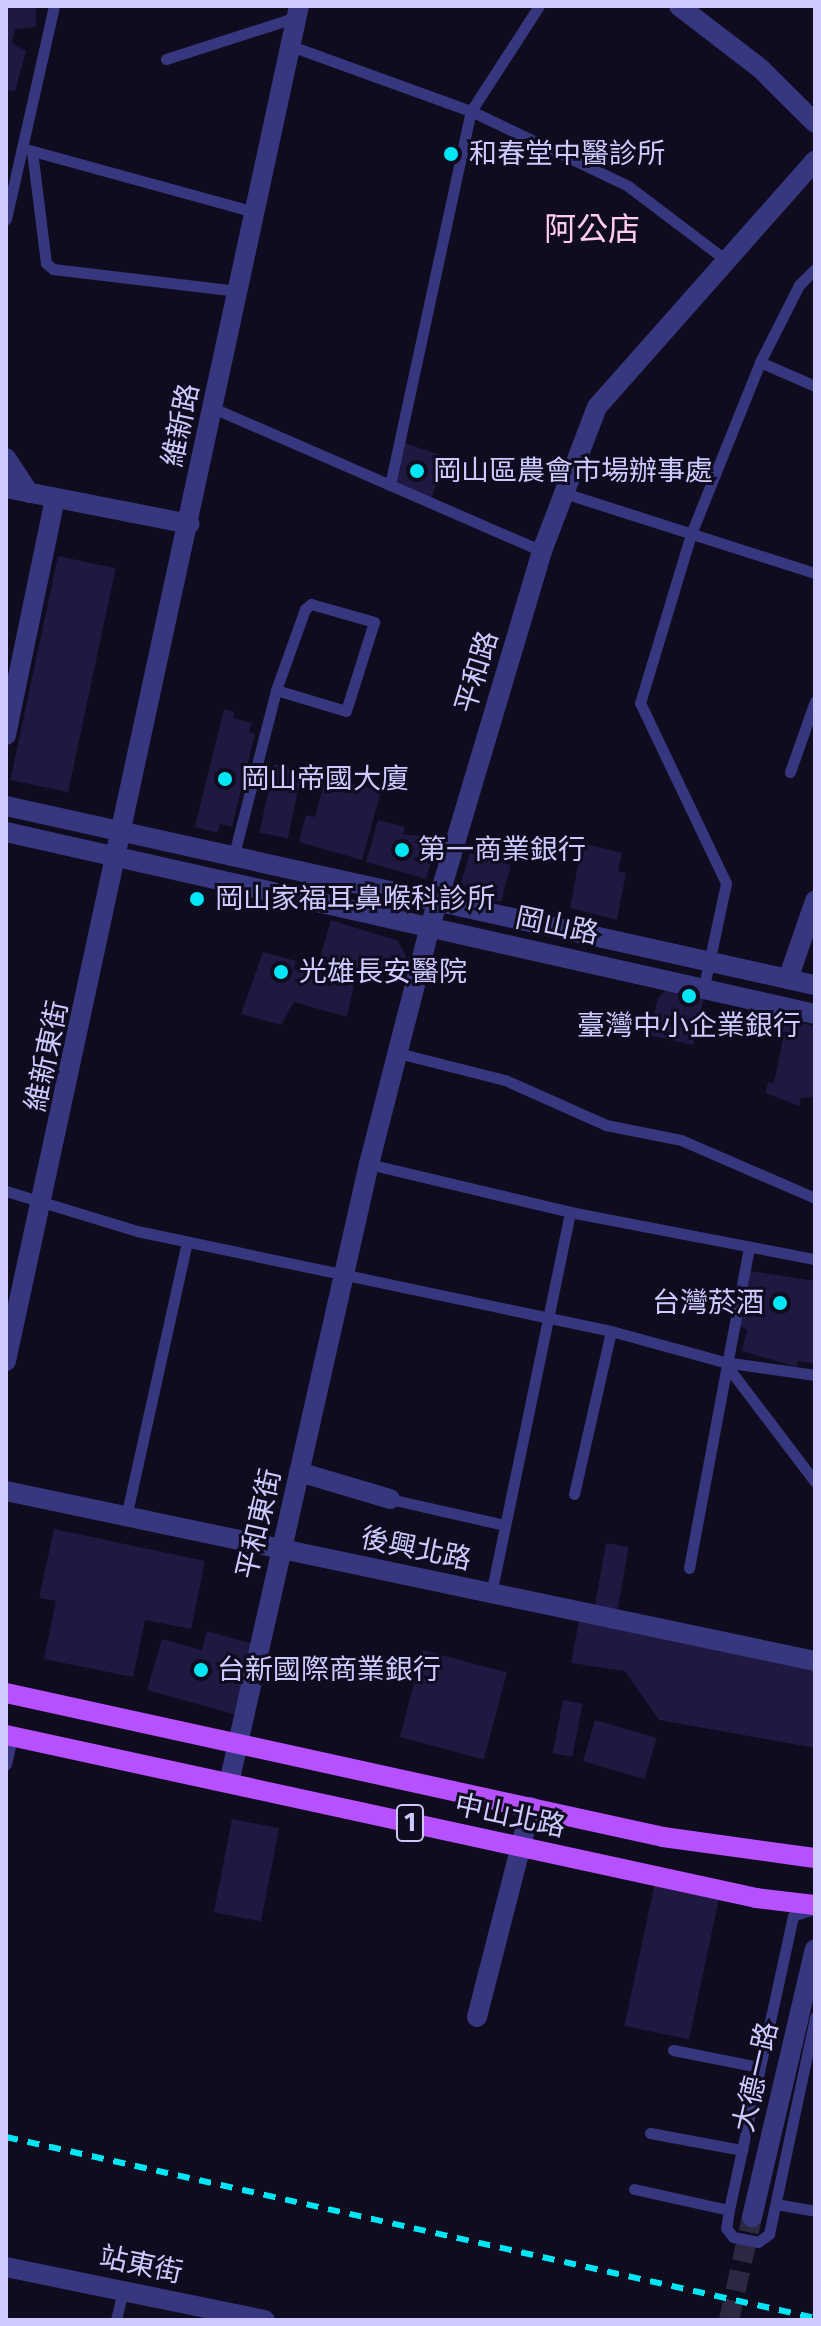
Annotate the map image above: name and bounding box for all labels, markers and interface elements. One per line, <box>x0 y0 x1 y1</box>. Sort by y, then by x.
place label: 和春堂中醫診所 <box>469 137 665 171</box>
marker: 和春堂中醫診所 <box>440 143 462 165</box>
district label: 阿公店 <box>544 210 640 248</box>
street label: 維新路 <box>156 380 206 470</box>
place label: 岡山區農會市場辦事處 <box>433 454 713 488</box>
marker: 岡山區農會市場辦事處 <box>408 462 426 480</box>
street label: 平和路 <box>449 627 505 717</box>
place label: 岡山帝國大廈 <box>241 762 409 796</box>
marker: 岡山帝國大廈 <box>216 770 234 788</box>
place label: 第一商業銀行 <box>418 833 586 867</box>
marker: 第一商業銀行 <box>393 841 411 859</box>
place label: 岡山家福耳鼻喉科診所 <box>215 882 495 916</box>
marker: 岡山家福耳鼻喉科診所 <box>186 888 208 910</box>
street label: 岡山路 <box>512 901 602 951</box>
place label: 光雄長安醫院 <box>299 955 467 989</box>
marker: 光雄長安醫院 <box>270 961 292 983</box>
marker: 臺灣中小企業銀行 <box>680 987 698 1005</box>
street label: 維新東街 <box>19 998 75 1114</box>
place label: 臺灣中小企業銀行 <box>577 1009 801 1043</box>
place label: 台灣菸酒 <box>652 1286 764 1320</box>
marker: 台灣菸酒 <box>771 1294 789 1312</box>
street label: 平和東街 <box>230 1466 288 1582</box>
street label: 後興北路 <box>358 1521 474 1577</box>
place label: 台新國際商業銀行 <box>217 1653 441 1687</box>
marker: 台新國際商業銀行 <box>192 1661 210 1679</box>
street label: 中山北路 <box>452 1788 568 1844</box>
road number: 1 <box>394 1801 426 1845</box>
street label: 大德一路 <box>727 2019 785 2135</box>
street label: 站東街 <box>96 2240 186 2290</box>

